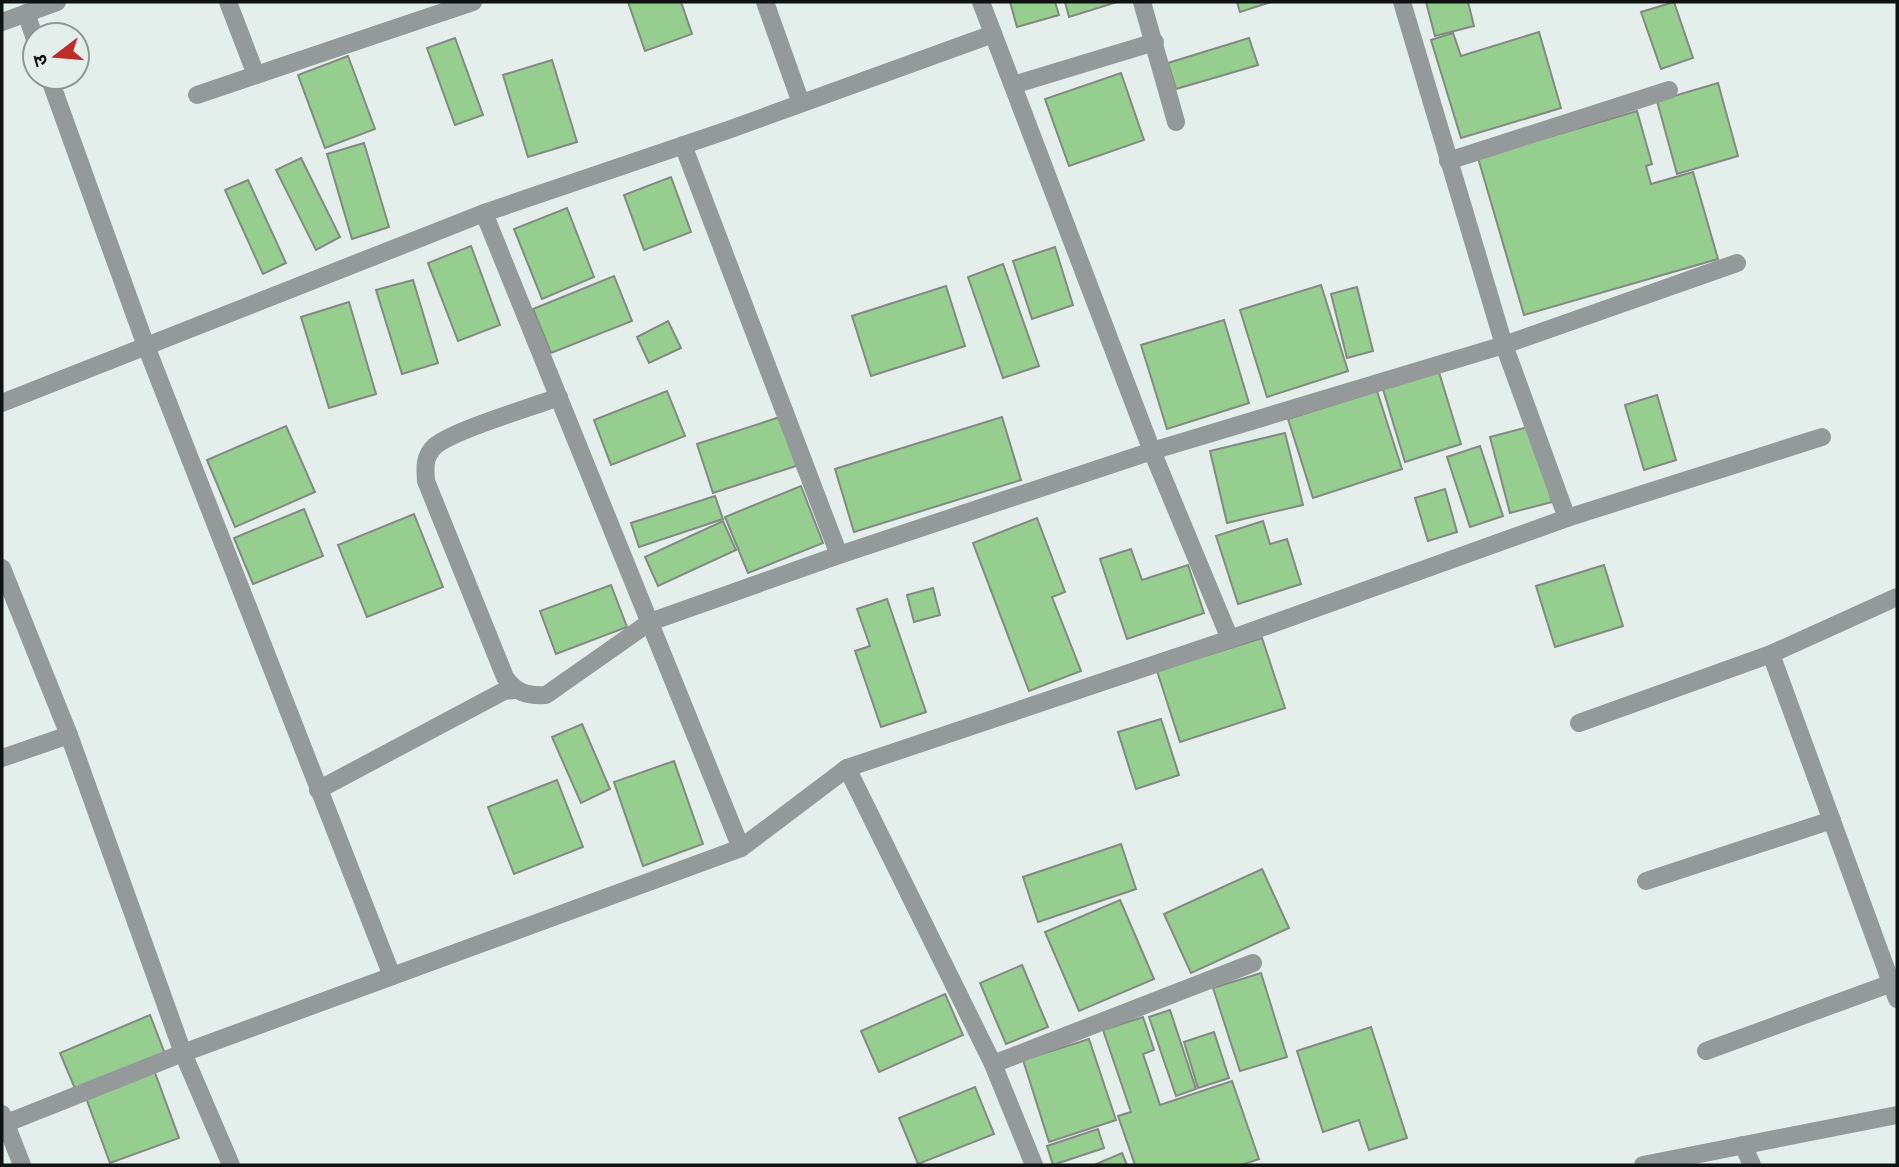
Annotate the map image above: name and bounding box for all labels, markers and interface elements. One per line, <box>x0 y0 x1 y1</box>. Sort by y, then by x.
north arrow <box>21 21 91 91</box>
text: उ <box>28 51 52 69</box>

